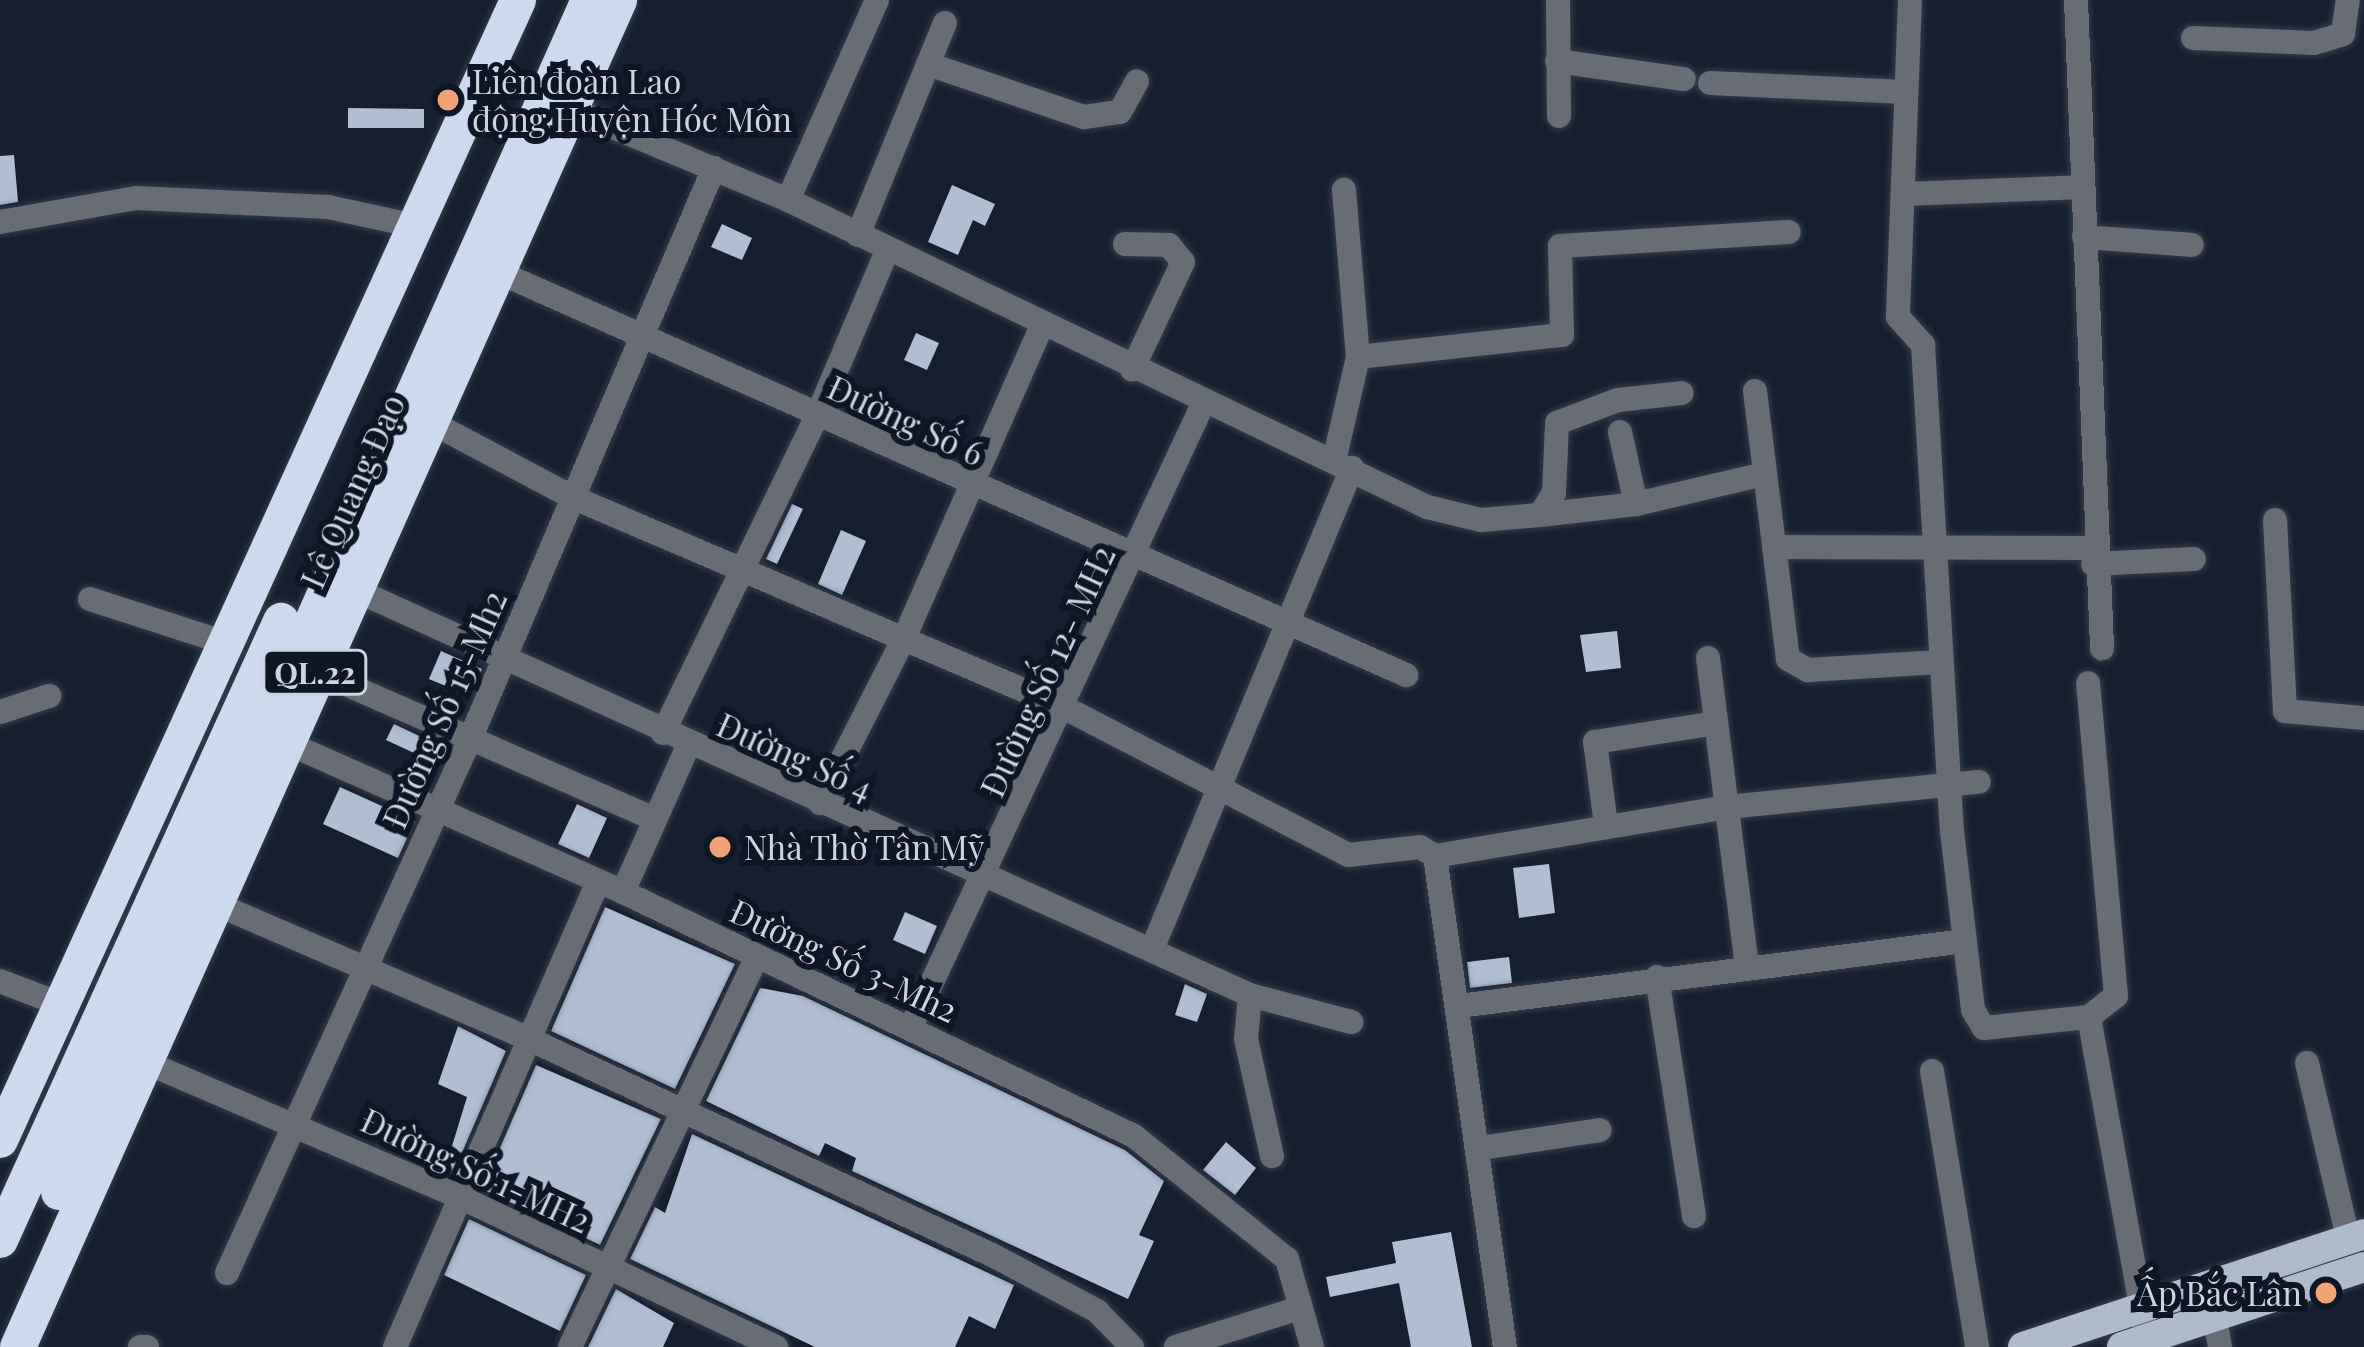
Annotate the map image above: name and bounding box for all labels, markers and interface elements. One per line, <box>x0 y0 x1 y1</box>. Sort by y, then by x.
place label: Liên đoàn Lao động Huyện Hóc Môn <box>472 61 792 139</box>
marker: Liên đoàn Lao động Huyện Hóc Môn <box>435 87 461 113</box>
street label: Đường Số 6 <box>822 367 990 473</box>
street label: Lê Quang Đạo <box>292 388 412 594</box>
street label: Đường Số 12- MH2 <box>971 539 1123 803</box>
street label: Đường Số 15-Mh2 <box>374 584 514 834</box>
road number: QL.22 <box>261 648 369 696</box>
street label: Đường Số 4 <box>711 704 879 808</box>
place label: Nhà Thờ Tân Mỹ <box>744 827 987 867</box>
marker: Nhà Thờ Tân Mỹ <box>707 834 733 860</box>
street label: Đường Số 3-Mh2 <box>724 890 964 1030</box>
street label: Đường Số 1-MH2 <box>355 1100 597 1240</box>
place label: Ấp Bắc Lân <box>2137 1273 2302 1313</box>
marker: Ấp Bắc Lân <box>2313 1280 2339 1306</box>

